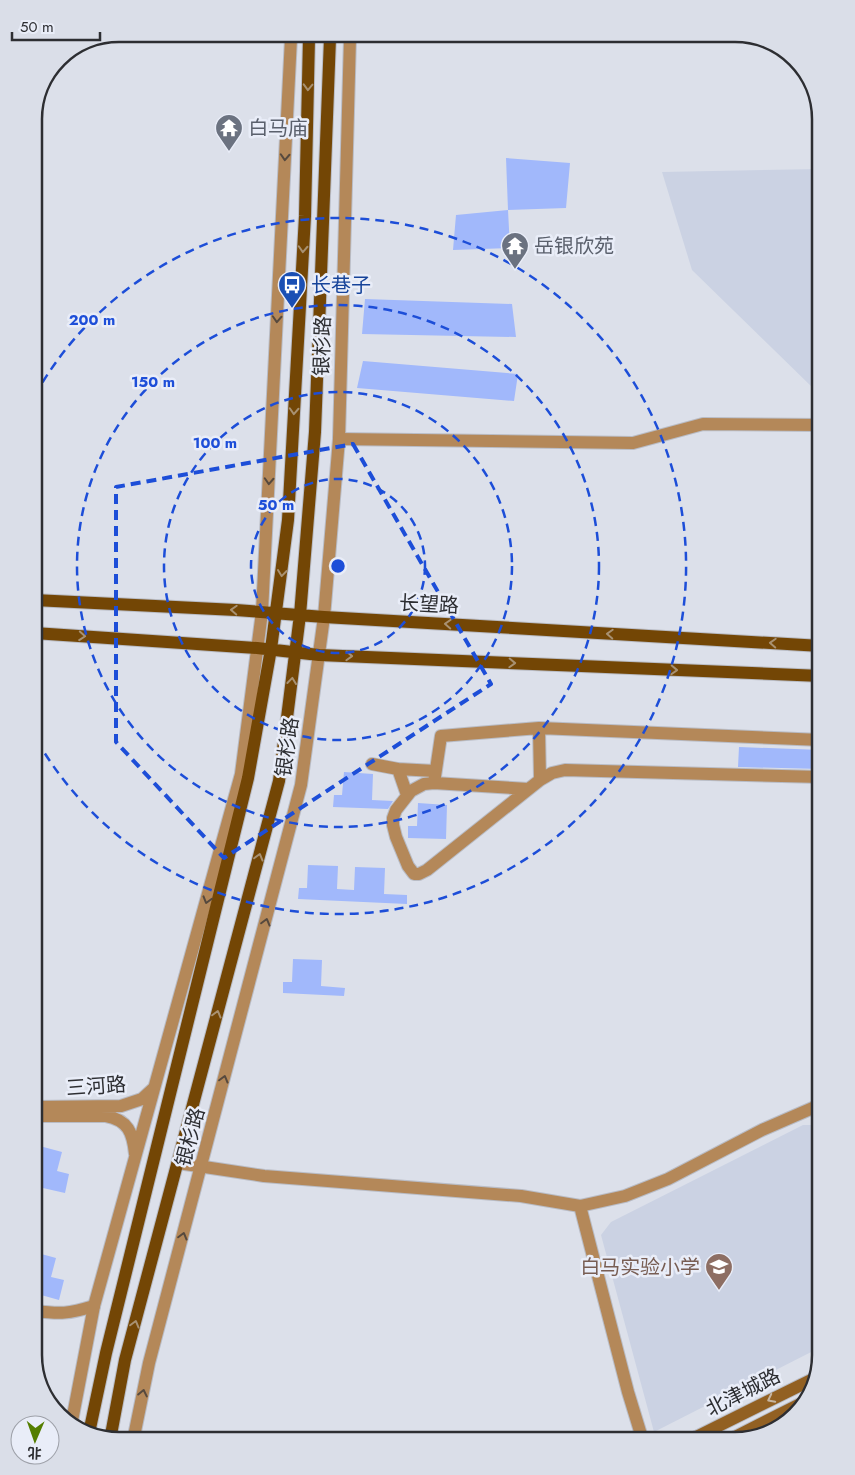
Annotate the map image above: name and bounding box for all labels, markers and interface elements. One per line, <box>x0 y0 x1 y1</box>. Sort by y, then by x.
scale bar <box>12 10 100 42</box>
text: 50 m <box>20 16 54 38</box>
one-way arrow <box>303 84 313 91</box>
temple icon: 白马庙 <box>214 113 244 152</box>
place label: 白马庙 <box>248 114 308 143</box>
one-way arrow <box>279 153 290 161</box>
temple icon: 岳银欣苑 <box>500 231 530 270</box>
place label: 岳银欣苑 <box>534 232 614 261</box>
one-way arrow <box>297 245 308 253</box>
bus stop icon: 长巷子 <box>277 270 307 309</box>
place label: 长巷子 <box>311 271 371 300</box>
text: 200 m <box>69 309 115 331</box>
one-way arrow <box>271 315 282 323</box>
street label: 银杉路 <box>307 316 338 377</box>
text: 150 m <box>131 371 175 393</box>
one-way arrow <box>289 408 300 416</box>
text: 100 m <box>193 432 237 454</box>
one-way arrow <box>263 478 274 486</box>
text: 50 m <box>258 494 294 516</box>
centre of rings <box>329 557 347 575</box>
one-way arrow <box>277 570 288 578</box>
street label: 长望路 <box>398 588 460 621</box>
one-way arrow <box>229 604 237 615</box>
one-way arrow <box>444 619 452 630</box>
one-way arrow <box>606 628 614 639</box>
one-way arrow <box>79 630 87 641</box>
one-way arrow <box>768 638 776 649</box>
one-way arrow <box>346 651 353 661</box>
one-way arrow <box>508 657 516 668</box>
one-way arrow <box>670 664 678 675</box>
one-way arrow <box>286 676 297 684</box>
street label: 银杉路 <box>269 715 306 779</box>
one-way arrow <box>253 854 263 862</box>
one-way arrow <box>202 896 212 904</box>
one-way arrow <box>260 918 270 926</box>
one-way arrow <box>211 1010 222 1019</box>
street label: 三河路 <box>65 1070 127 1103</box>
one-way arrow <box>219 1075 229 1083</box>
street label: 银杉路 <box>169 1104 212 1170</box>
one-way arrow <box>177 1231 188 1240</box>
school or university icon: 白马实验小学 <box>704 1252 734 1291</box>
place label: 白马实验小学 <box>580 1253 700 1282</box>
one-way arrow <box>129 1320 139 1328</box>
street label: 北津城路 <box>701 1361 785 1424</box>
one-way arrow <box>137 1389 148 1398</box>
one-way arrow <box>767 1393 776 1403</box>
north arrow <box>10 1415 60 1465</box>
text: 北 <box>27 1443 42 1463</box>

